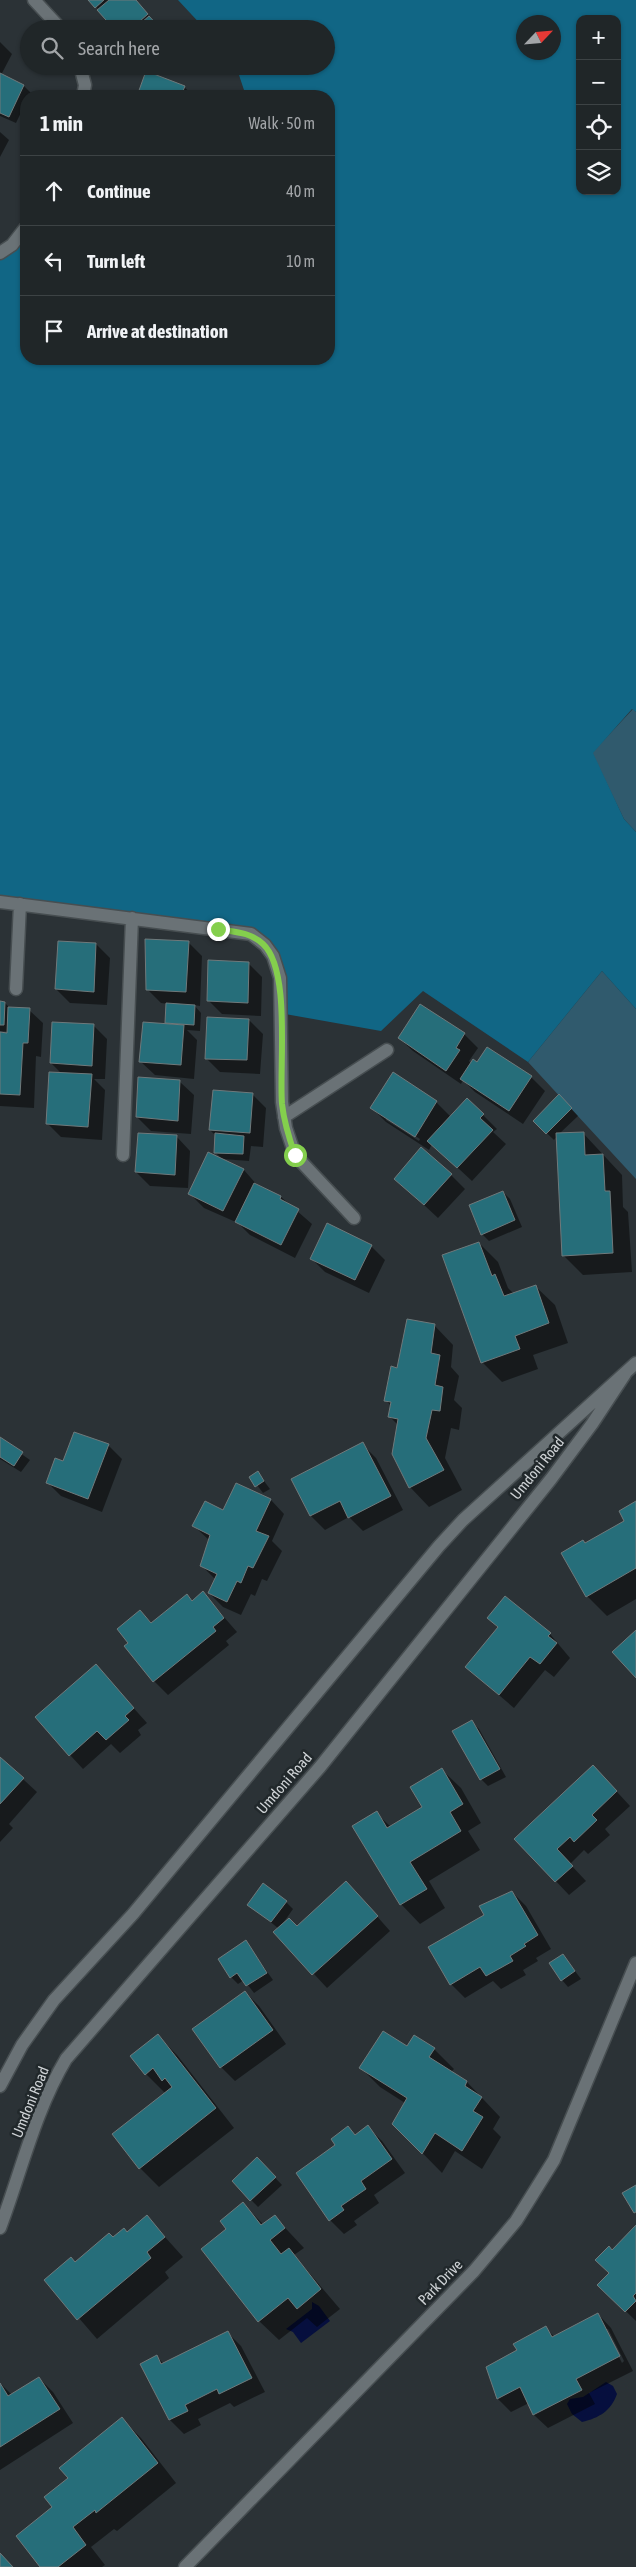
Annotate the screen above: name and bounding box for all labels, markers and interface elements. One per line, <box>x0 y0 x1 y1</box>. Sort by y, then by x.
north arrow <box>516 15 561 60</box>
map controls <box>576 15 621 195</box>
button: + <box>576 15 621 60</box>
search box <box>20 20 335 75</box>
icon: search <box>38 34 66 62</box>
text: Search here <box>78 37 160 59</box>
button: − <box>576 60 621 105</box>
button: locate <box>576 105 621 150</box>
text: 1 min <box>40 111 83 135</box>
text: Walk · 50 m <box>249 114 315 132</box>
button: layers <box>576 150 621 195</box>
icon: ahead <box>40 177 68 205</box>
text: Continue <box>87 180 151 202</box>
text: 40 m <box>286 182 315 200</box>
icon: left <box>40 247 68 275</box>
text: Turn left <box>87 250 145 272</box>
text: 10 m <box>286 252 315 270</box>
icon: arrive <box>40 317 68 345</box>
text: Arrive at destination <box>87 320 228 342</box>
route end <box>207 918 230 941</box>
route start <box>284 1144 307 1167</box>
street label: Umdoni Road <box>507 1433 567 1503</box>
street label: Umdoni Road <box>253 1749 315 1817</box>
street label: Umdoni Road <box>8 2064 52 2140</box>
street label: Park Drive <box>414 2256 466 2308</box>

